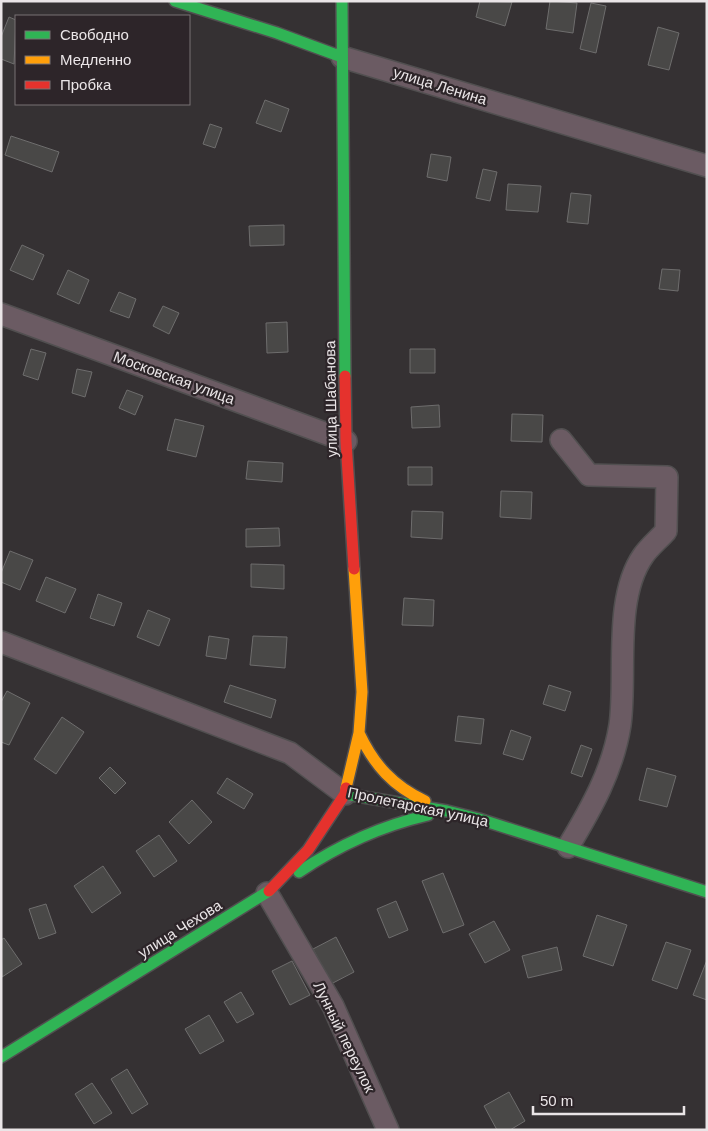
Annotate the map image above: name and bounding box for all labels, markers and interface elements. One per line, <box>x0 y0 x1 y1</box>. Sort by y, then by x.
legend <box>15 15 190 105</box>
text: Свободно <box>60 26 129 43</box>
text: Медленно <box>60 51 131 68</box>
street label: улица Ленина <box>391 63 490 108</box>
text: Пробка <box>60 76 112 93</box>
street label: улица Шабанова <box>321 340 340 458</box>
street label: Московская улица <box>111 348 238 408</box>
street label: Пролетарская улица <box>346 783 491 830</box>
street label: улица Чехова <box>135 896 225 961</box>
street label: Лунный переулок <box>310 979 379 1095</box>
scale bar <box>533 1084 684 1116</box>
text: 50 m <box>540 1092 573 1109</box>

